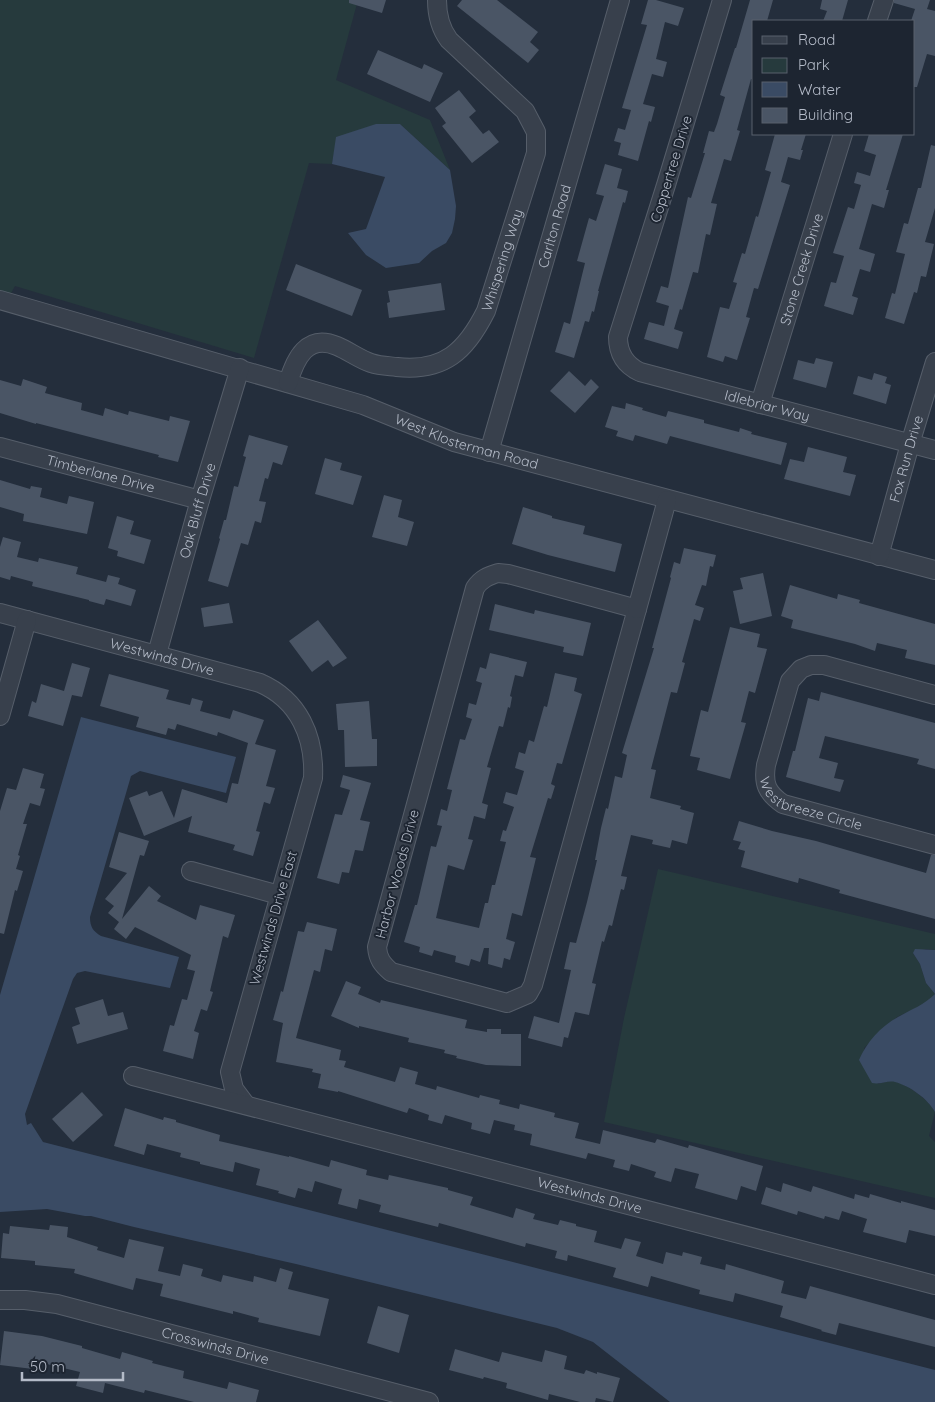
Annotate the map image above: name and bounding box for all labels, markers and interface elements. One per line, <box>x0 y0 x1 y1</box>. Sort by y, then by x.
legend <box>752 20 915 135</box>
text: Road <box>798 30 835 49</box>
text: Park <box>798 55 830 74</box>
text: Water <box>798 80 841 99</box>
text: Building <box>798 105 853 124</box>
street label: Coppertree Drive <box>646 113 696 225</box>
street label: Carlton Road <box>534 182 575 270</box>
street label: Whispering Way <box>477 207 527 314</box>
street label: Stone Creek Drive <box>776 211 827 327</box>
street label: Idlebriar Way <box>723 386 812 425</box>
street label: West Klosterman Road <box>392 410 540 473</box>
street label: Fox Run Drive <box>885 413 927 504</box>
street label: Timberlane Drive <box>44 451 157 497</box>
street label: Oak Bluff Drive <box>175 461 220 560</box>
street label: Westwinds Drive <box>108 634 216 679</box>
street label: Westbreeze Circle <box>756 775 864 834</box>
street label: Harbor Woods Drive <box>371 807 423 941</box>
street label: Westwinds Drive East <box>245 849 301 987</box>
street label: Westwinds Drive <box>536 1173 644 1217</box>
street label: Crosswinds Drive <box>160 1323 271 1368</box>
scale bar <box>22 1350 124 1382</box>
text: 50 m <box>30 1357 65 1376</box>

